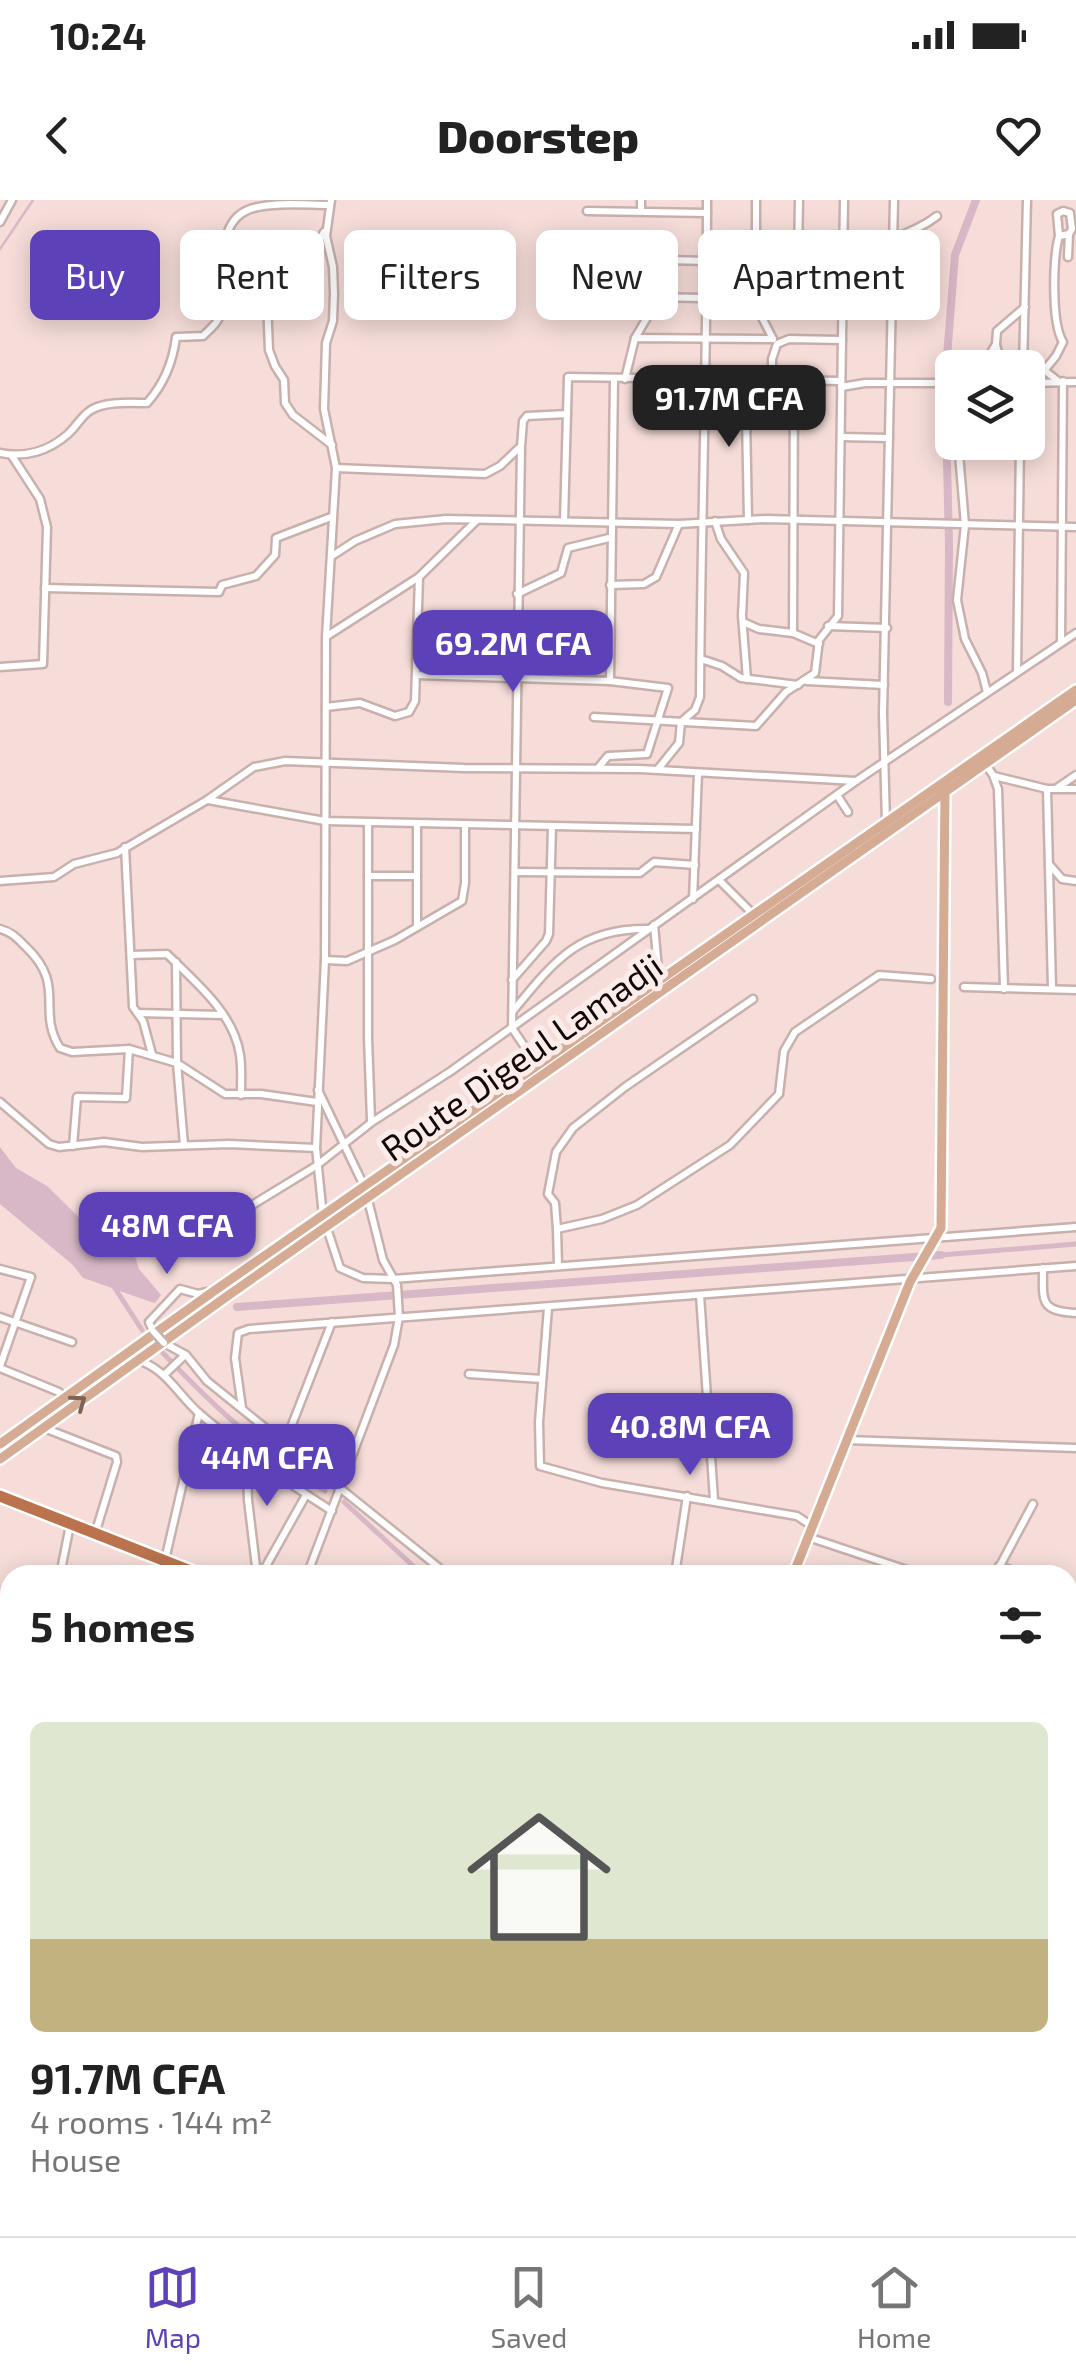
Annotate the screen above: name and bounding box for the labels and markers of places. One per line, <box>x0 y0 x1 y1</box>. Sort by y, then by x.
pin: 91.7M CFA <box>615 365 843 450</box>
pin: 69.2M CFA <box>399 610 627 695</box>
pin: 48M CFA <box>75 1192 259 1277</box>
pin: 40.8M CFA <box>576 1393 804 1478</box>
pin: 44M CFA <box>175 1424 359 1509</box>

